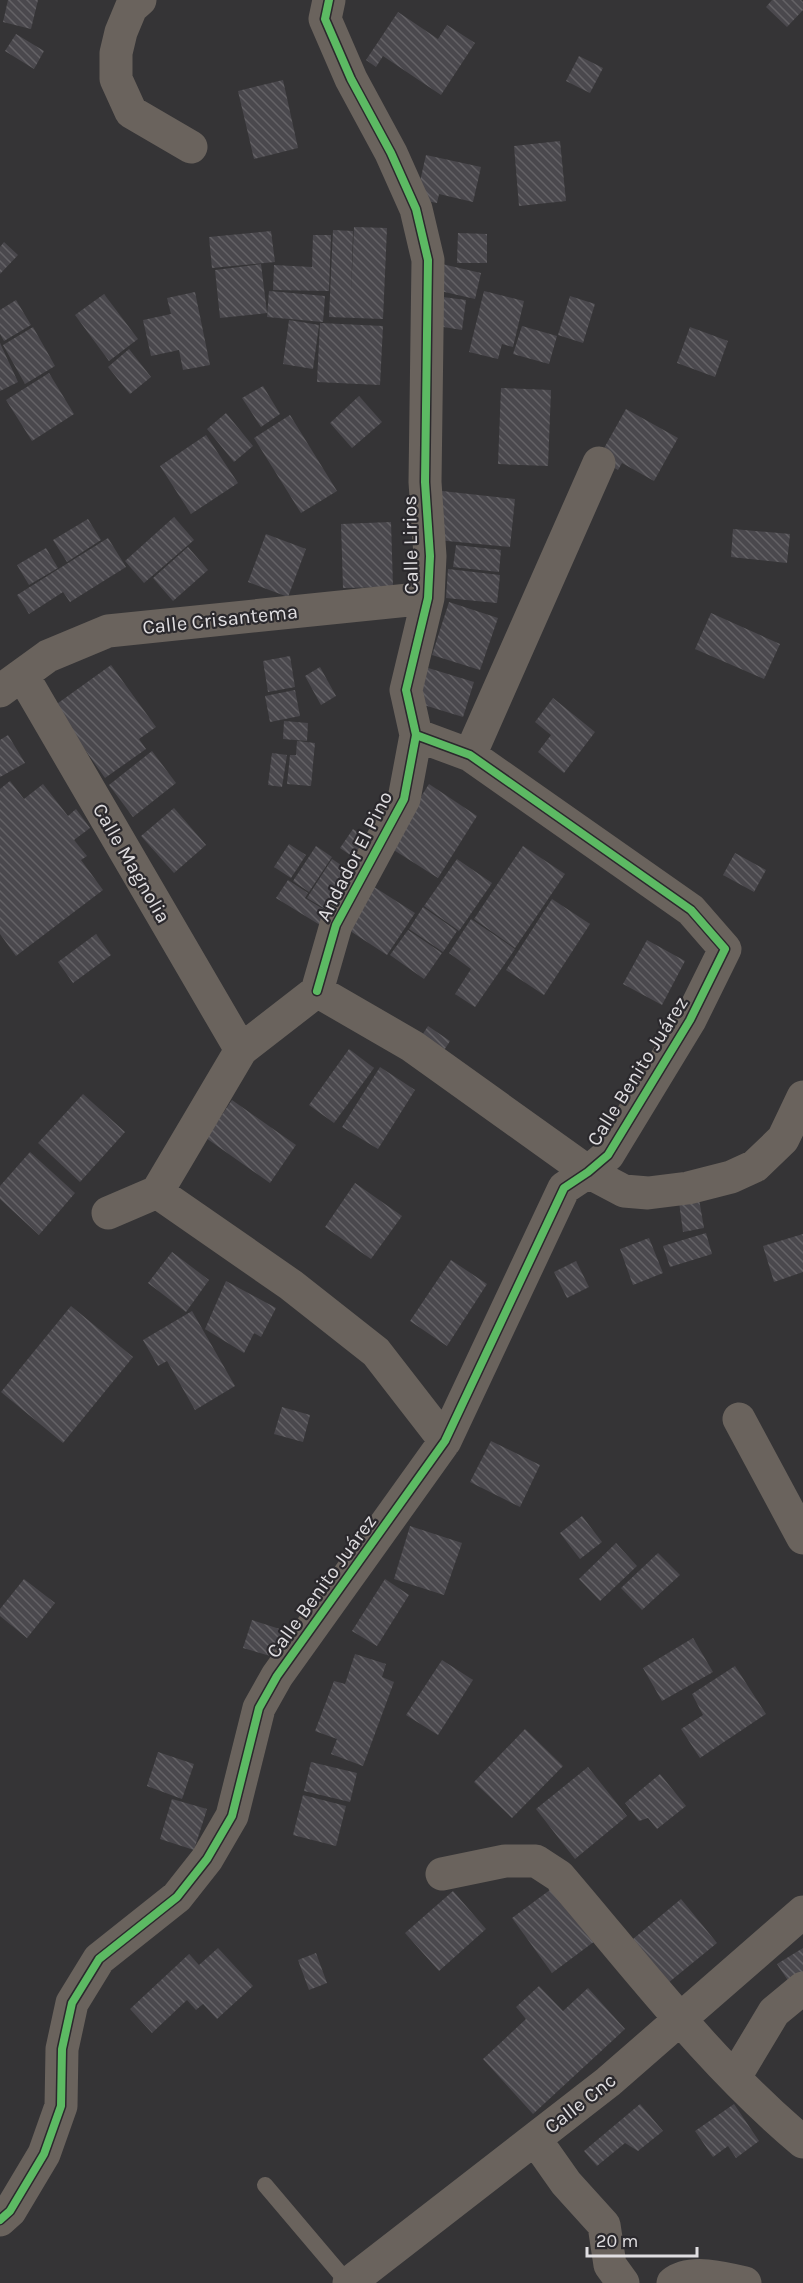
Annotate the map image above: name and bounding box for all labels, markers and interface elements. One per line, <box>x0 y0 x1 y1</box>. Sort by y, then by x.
street label: Calle Lirios <box>398 495 423 595</box>
street label: Calle Crisantema <box>141 600 299 639</box>
street label: Andador El Pino <box>312 787 397 925</box>
street label: Calle Magnolia <box>88 799 175 927</box>
street label: Calle Benito Juárez <box>582 992 693 1150</box>
street label: Calle Benito Juárez <box>262 1510 381 1662</box>
street label: Calle Cnc <box>540 2068 621 2138</box>
scale bar <box>587 2220 696 2258</box>
text: 20 m <box>596 2230 638 2252</box>

